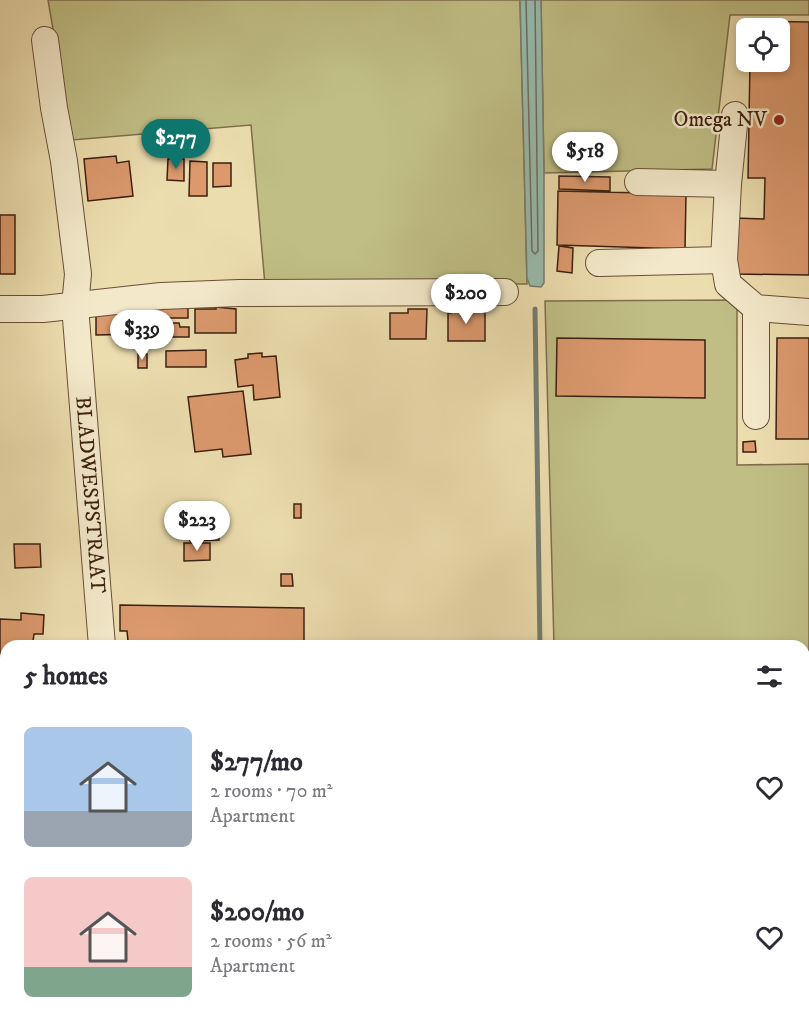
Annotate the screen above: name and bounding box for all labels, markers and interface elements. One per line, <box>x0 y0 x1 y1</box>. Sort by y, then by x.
map controls <box>736 18 790 72</box>
button: locate <box>736 18 790 72</box>
place label: Omega NV <box>674 107 768 133</box>
marker: Omega NV <box>772 113 786 127</box>
pin: $277 <box>140 119 212 170</box>
text: $277 <box>155 126 197 151</box>
pin: $518 <box>549 132 621 183</box>
text: $518 <box>566 139 604 164</box>
pin: $200 <box>430 274 502 325</box>
text: $200 <box>445 281 487 306</box>
pin: $339 <box>106 310 178 361</box>
text: $339 <box>124 317 160 342</box>
street label: BLADWESPSTRAAT <box>69 395 111 595</box>
pin: $223 <box>161 501 233 552</box>
text: $223 <box>178 508 216 533</box>
text: 5 homes <box>24 660 108 693</box>
icon: filters <box>753 660 786 693</box>
text: $277/mo <box>210 746 303 779</box>
icon: home <box>72 751 144 823</box>
icon: heart <box>753 771 786 804</box>
text: 2 rooms · 70 m² <box>210 779 333 804</box>
text: Apartment <box>210 804 295 829</box>
text: $200/mo <box>210 896 304 929</box>
icon: home <box>72 901 144 973</box>
icon: heart <box>753 921 786 954</box>
text: 2 rooms · 56 m² <box>210 929 332 954</box>
text: Apartment <box>210 954 295 979</box>

